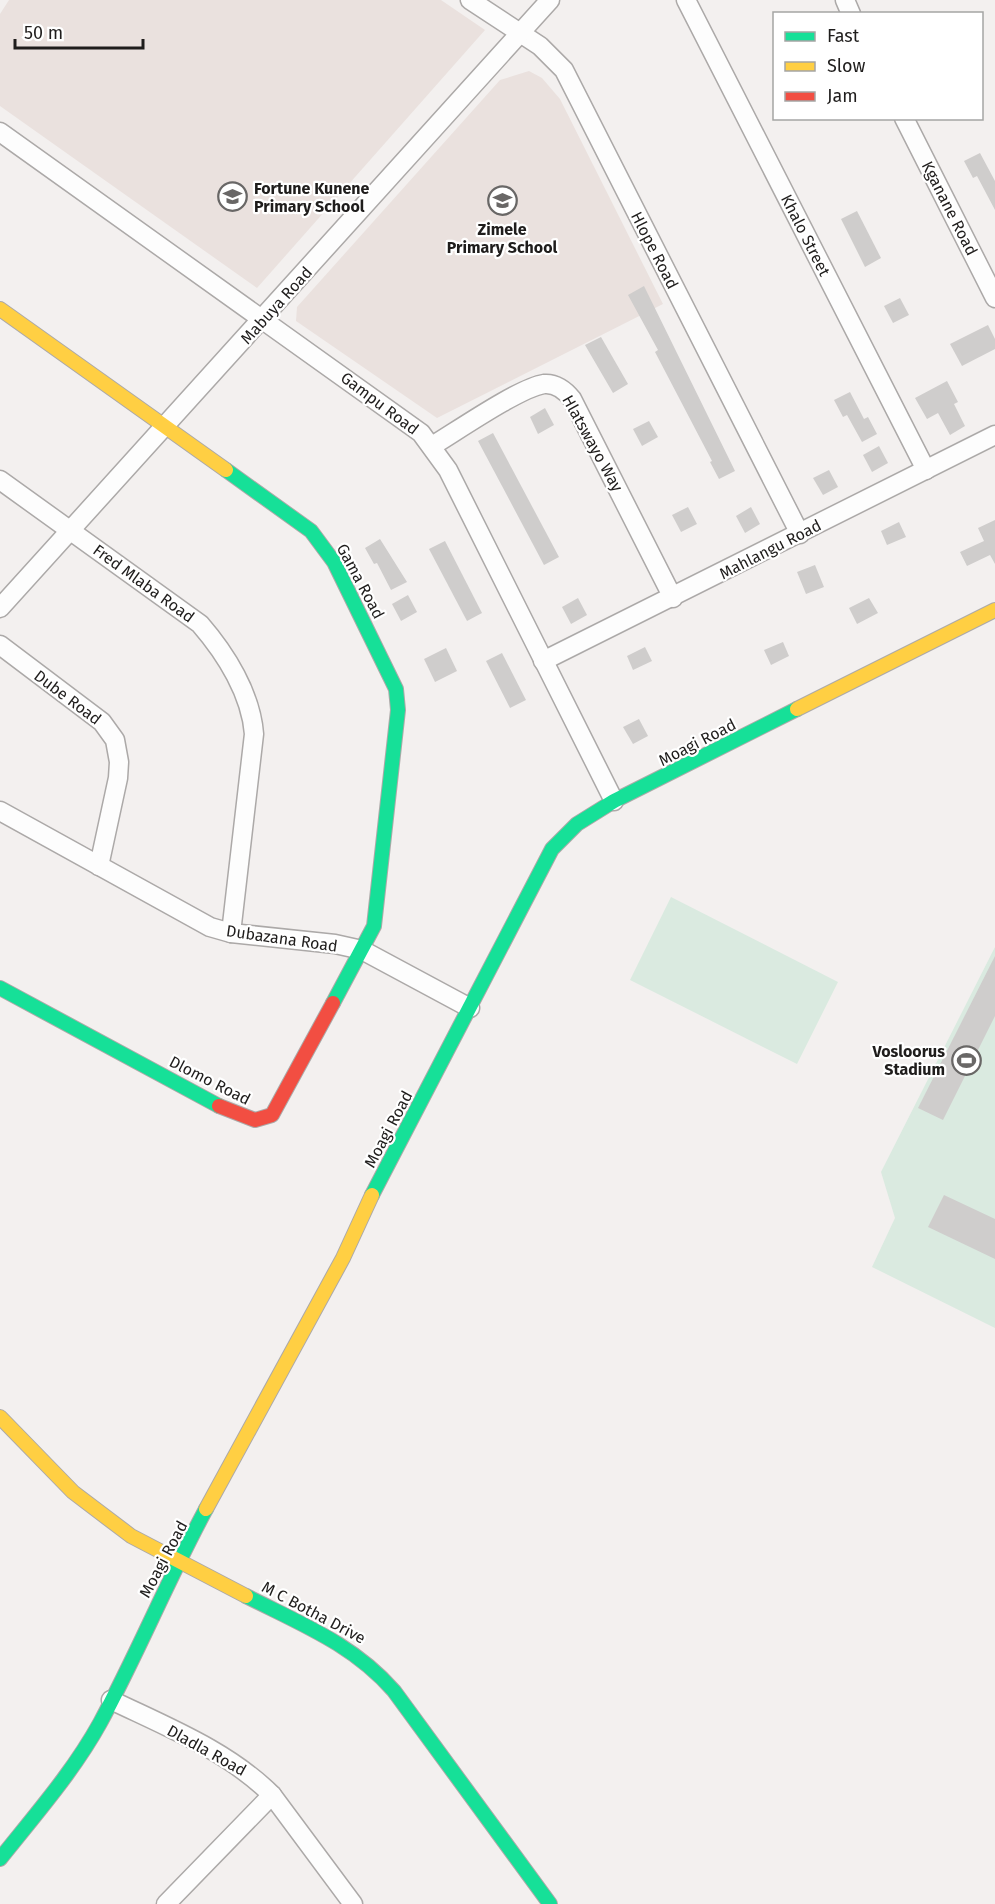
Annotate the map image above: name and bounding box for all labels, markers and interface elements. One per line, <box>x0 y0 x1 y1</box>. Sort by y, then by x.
scale bar <box>15 12 142 50</box>
legend <box>773 12 983 120</box>
text: 50 m <box>24 22 63 44</box>
text: Fast <box>827 25 860 47</box>
text: Slow <box>827 55 866 77</box>
text: Jam <box>827 85 858 107</box>
street label: Kganane Road <box>918 158 981 259</box>
place label: Fortune Kunene Primary School <box>254 179 370 216</box>
school or university icon: Fortune Kunene Primary School <box>217 181 249 213</box>
school or university icon: Zimele Primary School <box>486 185 518 217</box>
street label: Khalo Street <box>777 191 834 279</box>
street label: Hlope Road <box>627 208 682 292</box>
place label: Zimele Primary School <box>447 220 557 257</box>
street label: Mabuya Road <box>237 263 316 348</box>
street label: Gampu Road <box>337 368 422 439</box>
street label: Hlatswayo Way <box>558 392 627 495</box>
street label: Mahlangu Road <box>716 516 824 583</box>
street label: Fred Mlaba Road <box>89 540 198 626</box>
street label: Gama Road <box>333 540 388 622</box>
street label: Dube Road <box>30 666 105 729</box>
street label: Moagi Road <box>655 715 739 770</box>
street label: Dubazana Road <box>225 921 339 956</box>
place label: Vosloorus Stadium <box>872 1042 945 1079</box>
sports icon: Vosloorus Stadium <box>950 1044 982 1076</box>
street label: Dlomo Road <box>166 1052 253 1109</box>
street label: Moagi Road <box>360 1088 417 1171</box>
street label: Moagi Road <box>135 1518 192 1601</box>
street label: M C Botha Drive <box>259 1577 369 1648</box>
street label: Dladla Road <box>164 1721 250 1780</box>

